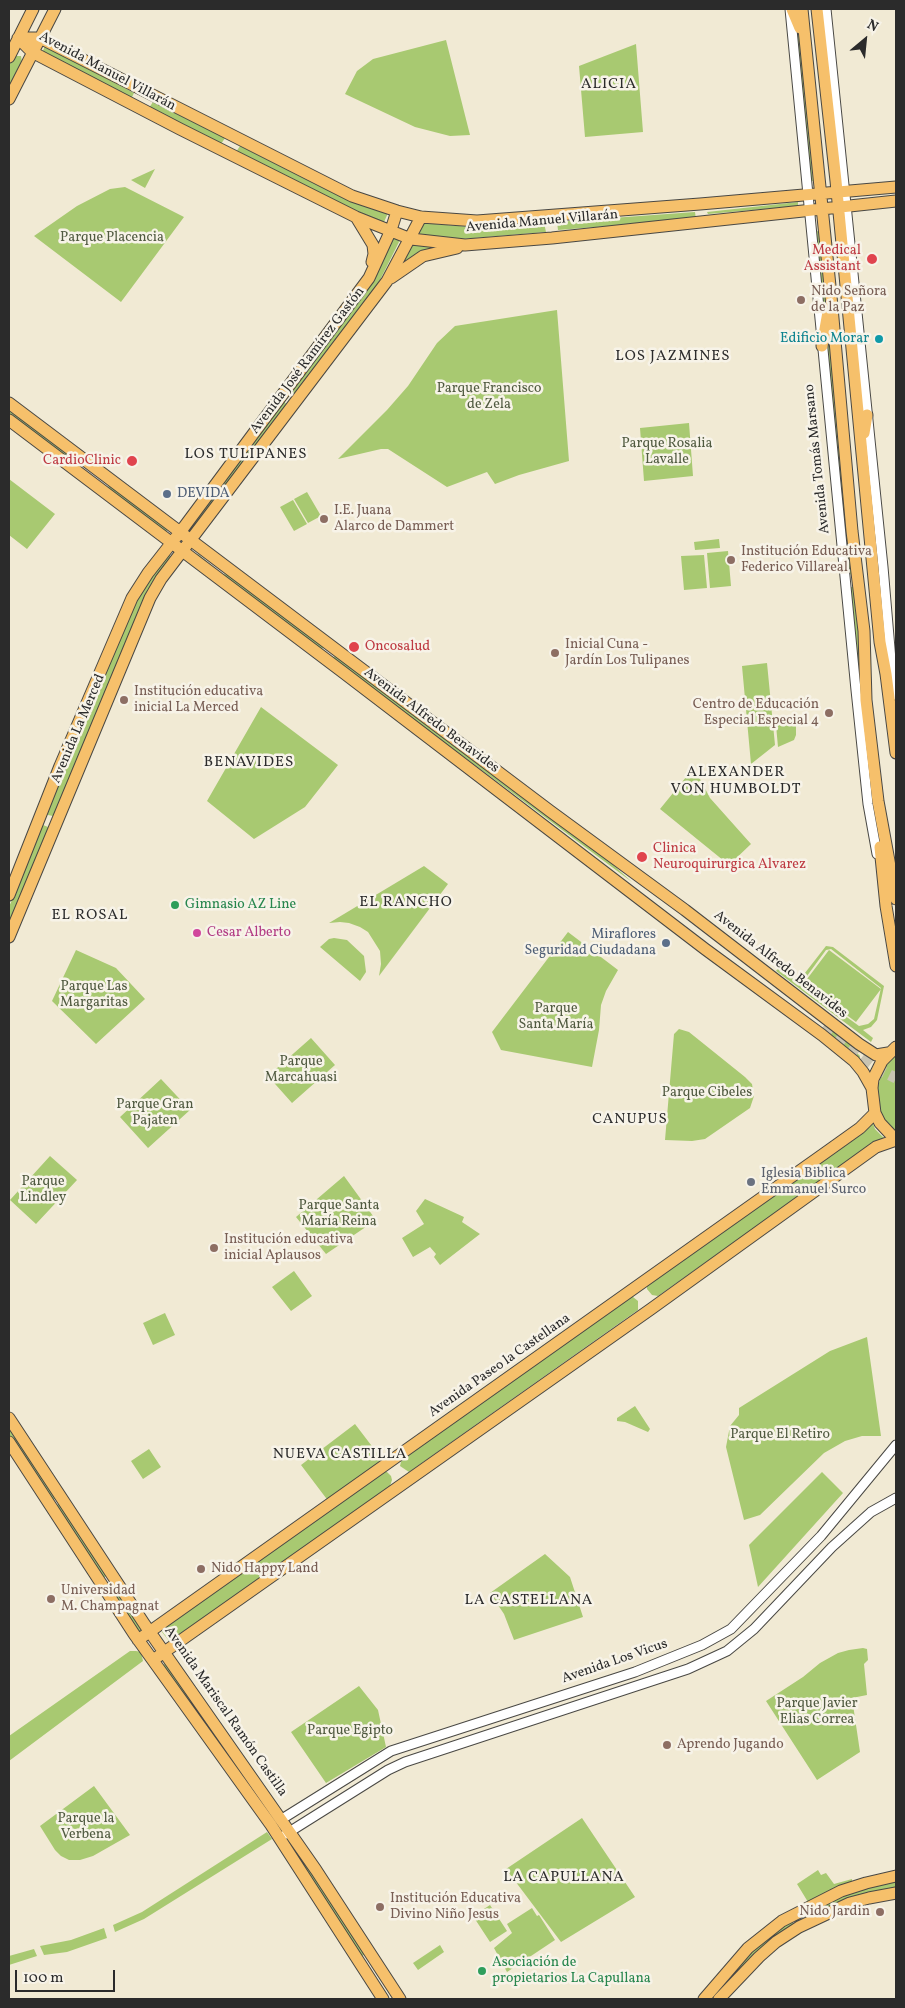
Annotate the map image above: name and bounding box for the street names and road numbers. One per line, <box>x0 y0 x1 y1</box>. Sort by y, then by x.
street label: Avenida Manuel Villarán <box>36 29 178 115</box>
street label: Avenida Manuel Villarán <box>465 207 619 237</box>
street label: Avenida José Ramírez Gastón <box>247 284 369 438</box>
street label: Avenida Tomás Marsano <box>802 383 834 535</box>
street label: Avenida Alfredo Benavides <box>360 665 502 777</box>
street label: Avenida La Merced <box>48 672 110 786</box>
street label: Avenida Alfredo Benavides <box>710 908 850 1022</box>
street label: Avenida Paseo la Castellana <box>426 1311 574 1421</box>
street label: Avenida Mariscal Ramón Castilla <box>160 1624 290 1800</box>
street label: Avenida Los Vicus <box>560 1636 670 1688</box>

